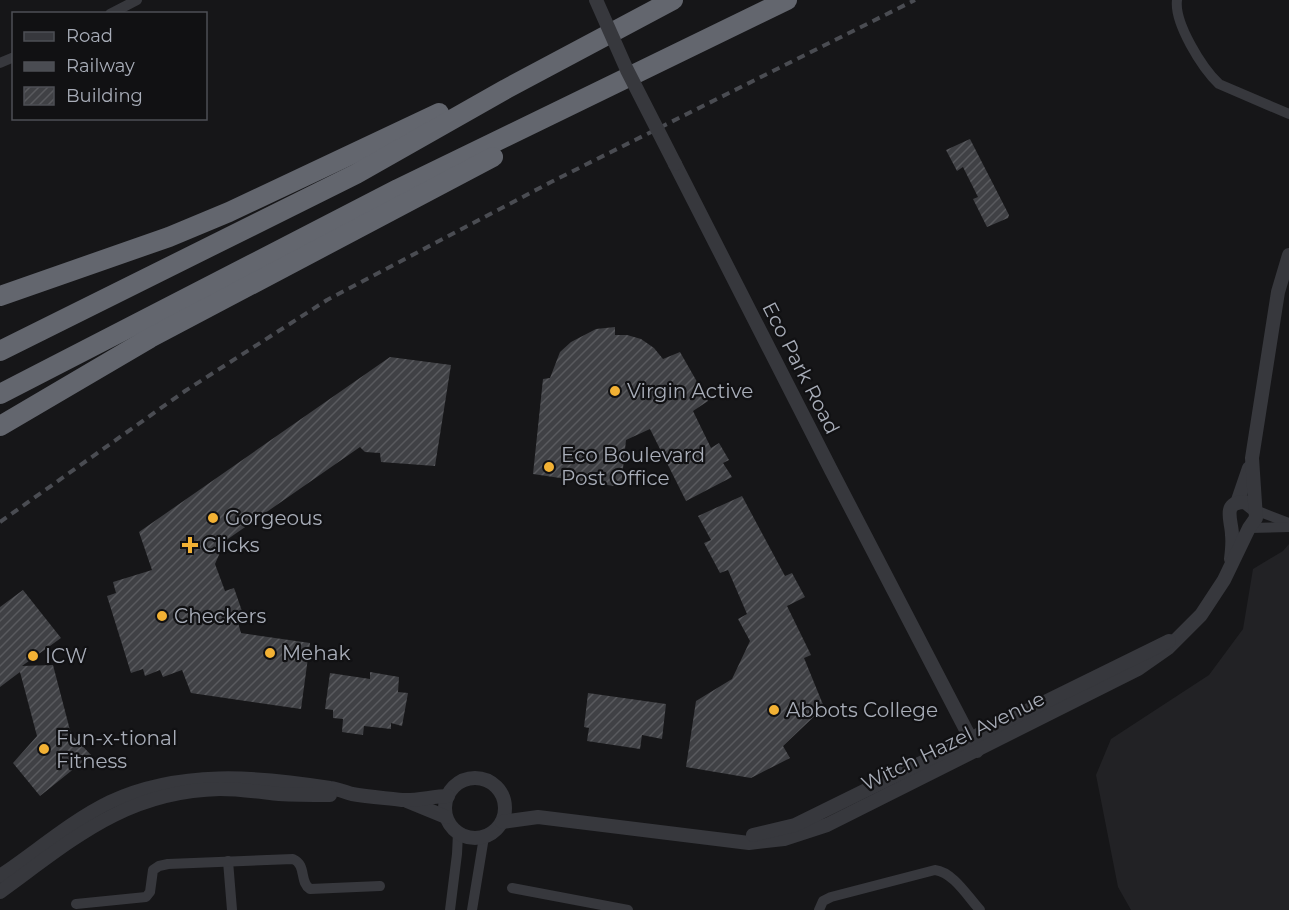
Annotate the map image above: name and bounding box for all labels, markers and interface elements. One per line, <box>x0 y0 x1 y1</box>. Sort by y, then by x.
legend <box>12 12 207 120</box>
text: Road <box>66 25 113 47</box>
text: Railway <box>66 55 135 77</box>
text: Building <box>66 85 143 107</box>
street label: Eco Park Road <box>757 298 845 438</box>
place label: Virgin Active <box>627 379 753 403</box>
marker: Virgin Active <box>608 384 622 398</box>
place label: Eco Boulevard Post Office <box>561 443 705 490</box>
marker: Eco Boulevard Post Office <box>542 460 556 474</box>
place label: Gorgeous <box>225 506 323 530</box>
marker: Gorgeous <box>206 511 220 525</box>
place label: Clicks <box>202 533 260 557</box>
marker: Clicks <box>183 538 197 552</box>
place label: Checkers <box>174 604 266 628</box>
marker: Checkers <box>155 609 169 623</box>
place label: Mehak <box>282 641 350 665</box>
place label: ICW <box>45 644 87 668</box>
marker: Mehak <box>263 646 277 660</box>
marker: ICW <box>26 649 40 663</box>
street label: Witch Hazel Avenue <box>857 686 1049 796</box>
place label: Abbots College <box>786 698 938 722</box>
marker: Abbots College <box>767 703 781 717</box>
place label: Fun-x-tional Fitness <box>56 726 177 773</box>
marker: Fun-x-tional Fitness <box>37 742 51 756</box>

